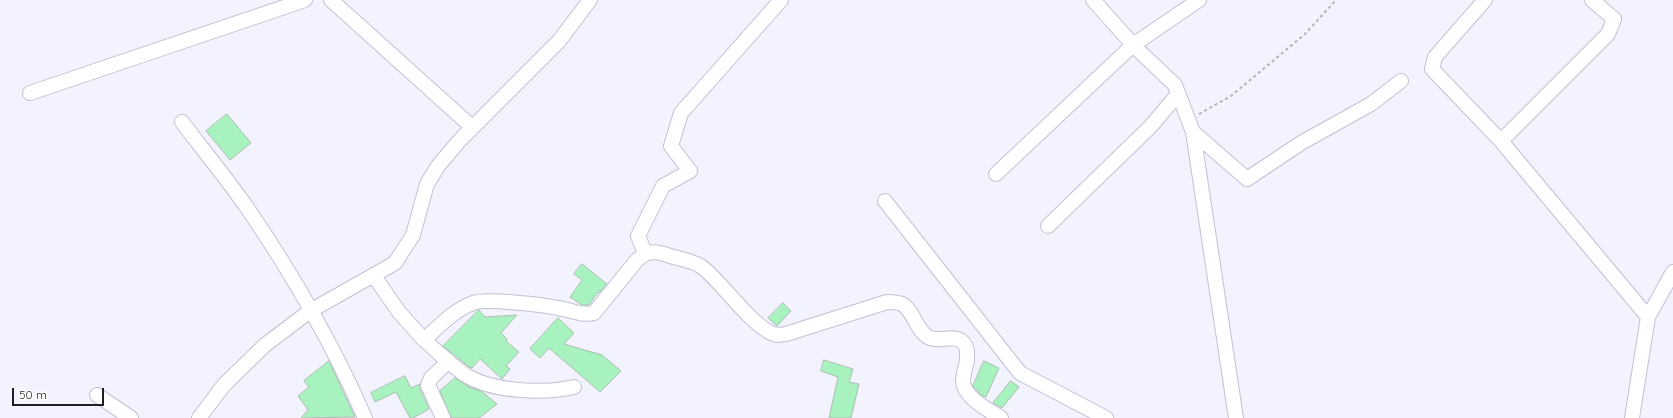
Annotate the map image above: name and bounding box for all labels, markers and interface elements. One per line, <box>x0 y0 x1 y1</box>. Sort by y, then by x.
scale bar <box>14 380 106 406</box>
text: 50 m <box>19 387 47 402</box>

